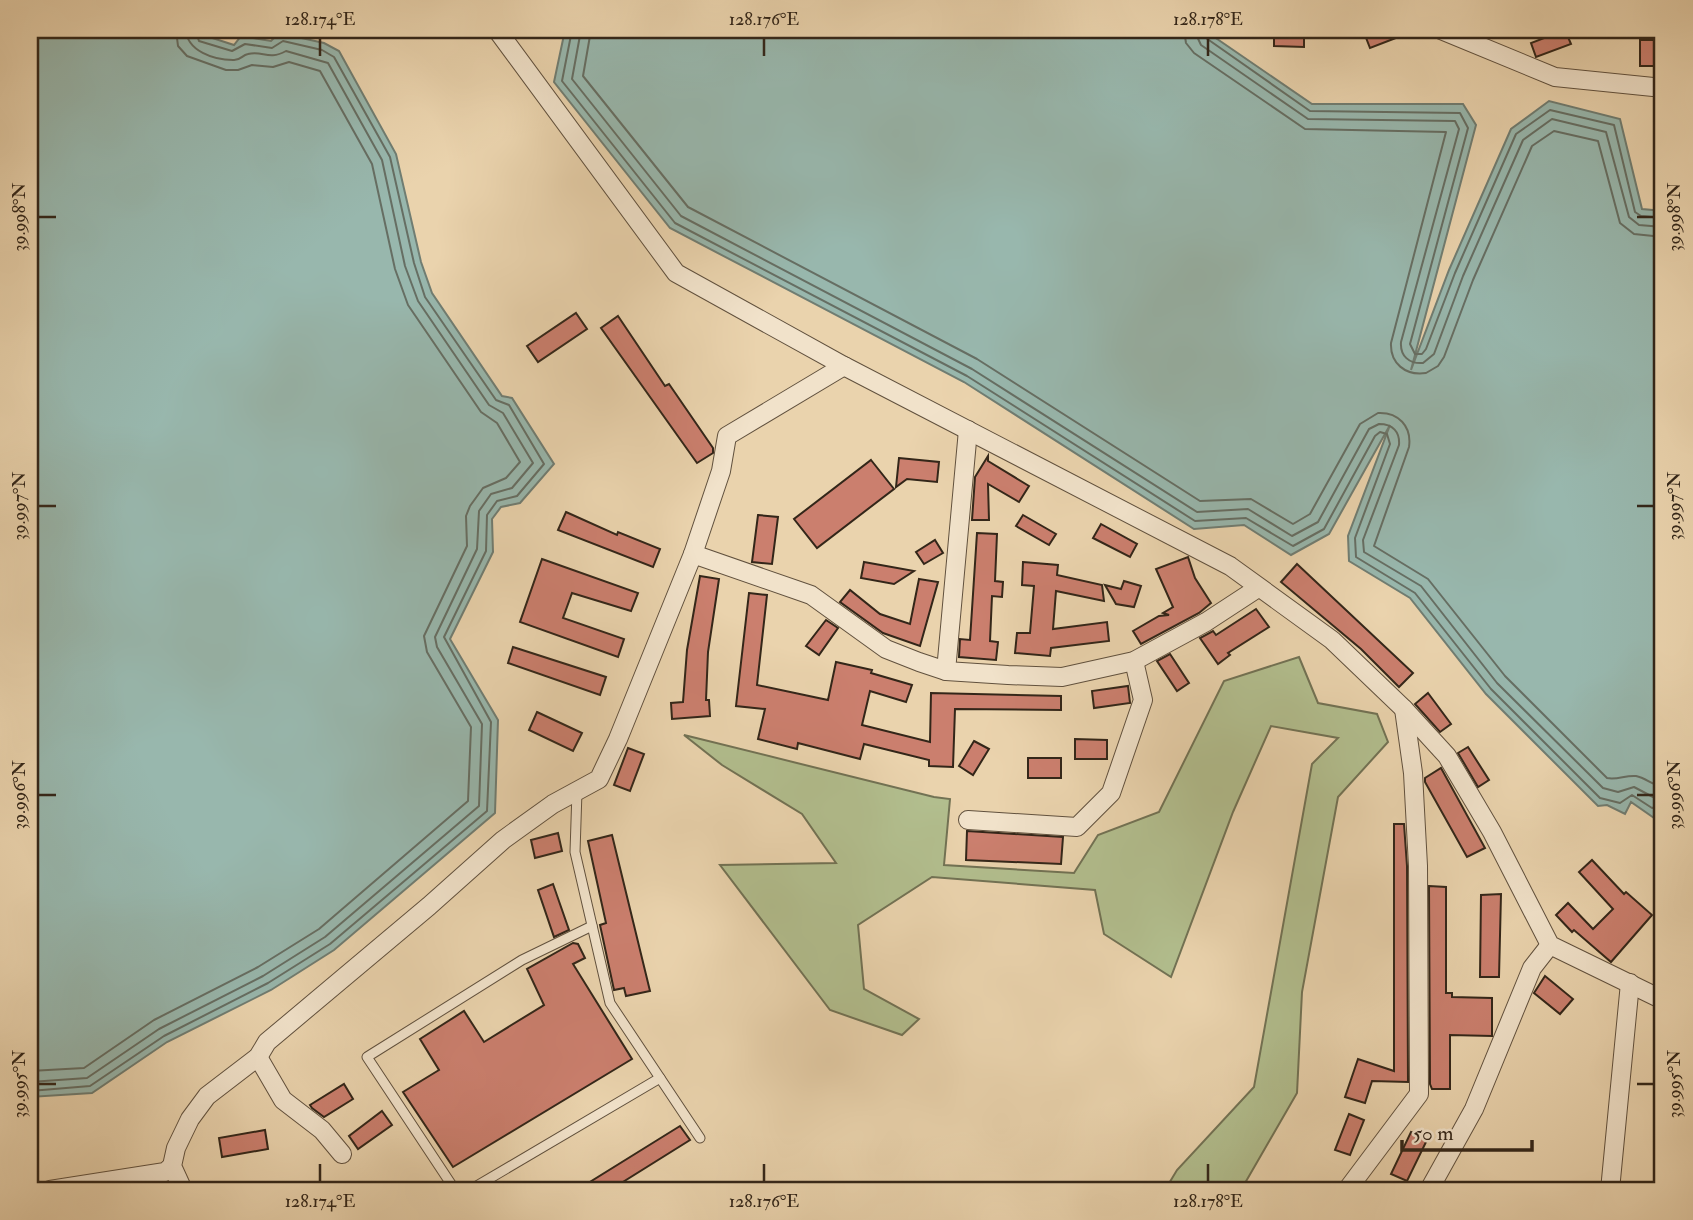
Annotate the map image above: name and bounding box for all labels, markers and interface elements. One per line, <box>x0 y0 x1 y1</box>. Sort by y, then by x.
text: 128.174°E <box>285 8 355 31</box>
text: 128.176°E <box>729 8 799 31</box>
text: 128.178°E <box>1173 8 1243 31</box>
text: 39.998°N <box>8 183 31 251</box>
text: 39.998°N <box>1663 183 1686 251</box>
text: 39.997°N <box>8 472 31 540</box>
text: 39.997°N <box>1663 472 1686 540</box>
text: 39.996°N <box>8 760 31 830</box>
text: 39.996°N <box>1663 760 1686 830</box>
text: 39.995°N <box>8 1050 31 1118</box>
text: 39.995°N <box>1663 1050 1686 1118</box>
scale bar <box>1402 1108 1532 1152</box>
text: 50 m <box>1413 1120 1454 1147</box>
text: 128.174°E <box>285 1190 355 1213</box>
text: 128.176°E <box>729 1190 799 1213</box>
text: 128.178°E <box>1173 1190 1243 1213</box>

